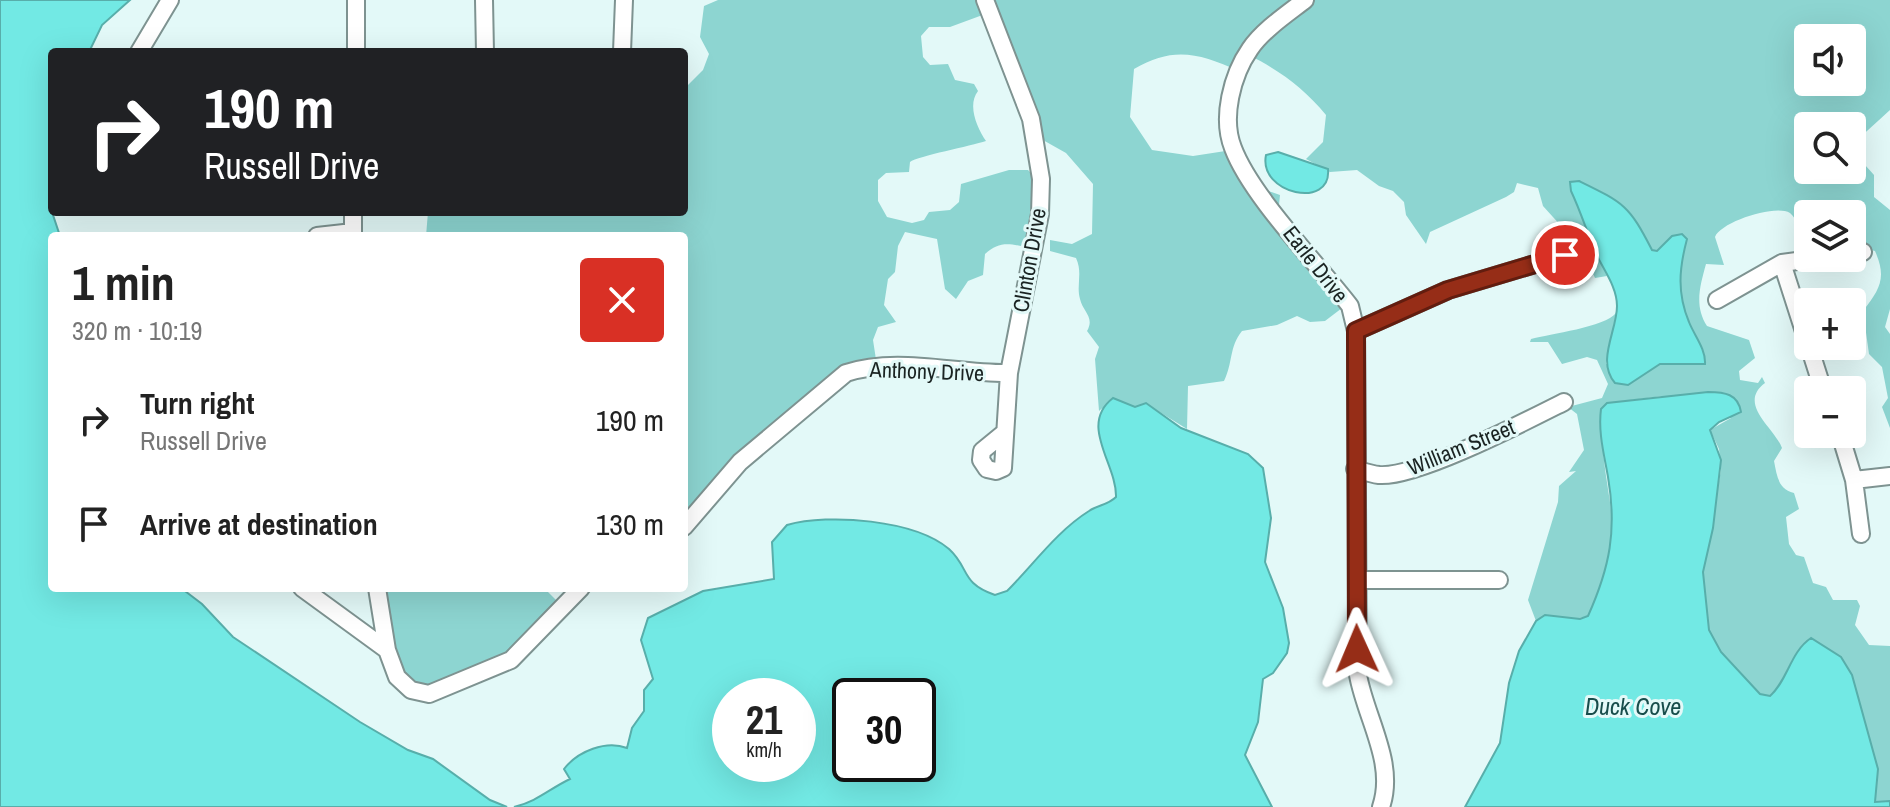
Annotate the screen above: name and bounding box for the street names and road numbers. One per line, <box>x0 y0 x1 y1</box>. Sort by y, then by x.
street label: Clinton Drive <box>1005 206 1053 314</box>
street label: Earle Drive <box>1276 219 1356 309</box>
street label: Anthony Drive <box>868 354 985 388</box>
street label: William Street <box>1403 412 1519 482</box>

